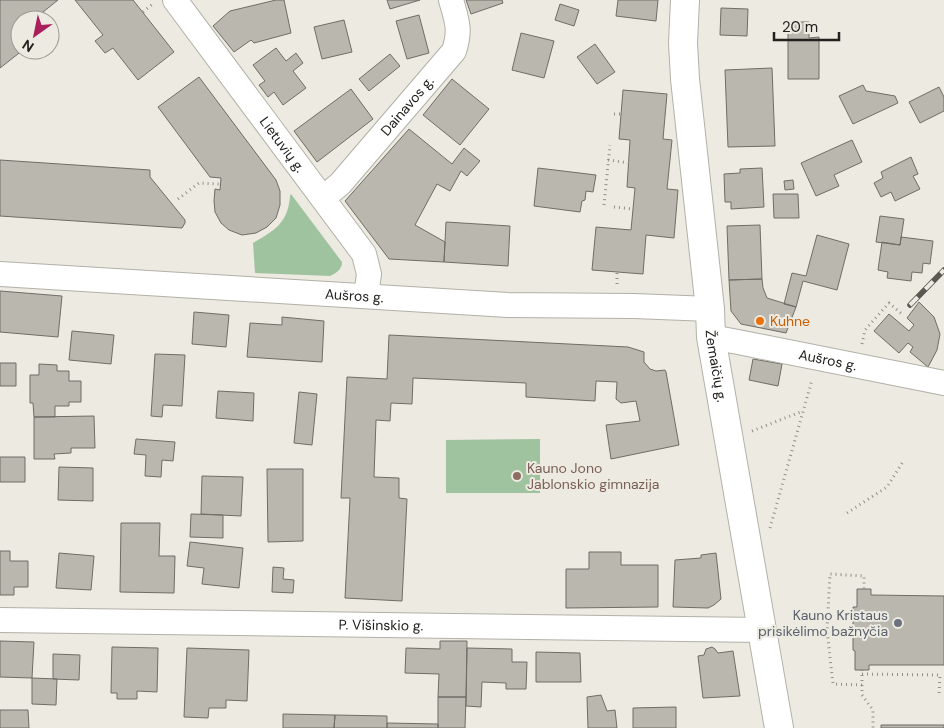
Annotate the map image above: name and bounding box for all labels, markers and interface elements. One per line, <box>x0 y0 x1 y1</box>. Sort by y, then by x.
north arrow <box>10 10 60 60</box>
scale bar <box>774 10 839 42</box>
text: 20 m <box>782 17 818 37</box>
text: N <box>19 36 37 56</box>
street label: Dainavos g. <box>377 72 438 139</box>
street label: Lietuvių g. <box>256 113 309 176</box>
street label: Aušros g. <box>324 285 384 306</box>
place label: Kuhne <box>770 312 810 330</box>
marker: Kuhne <box>754 315 766 327</box>
street label: Žemaičių g. <box>702 330 731 404</box>
street label: Aušros g. <box>797 345 859 374</box>
place label: Kauno Jono Jablonskio gimnazija <box>527 459 659 493</box>
marker: Kauno Jono Jablonskio gimnazija <box>511 470 523 482</box>
place label: Kauno Kristaus prisikėlimo bažnyčia <box>758 606 888 640</box>
street label: P. Višinskio g. <box>338 615 424 635</box>
marker: Kauno Kristaus prisikėlimo bažnyčia <box>892 617 904 629</box>

